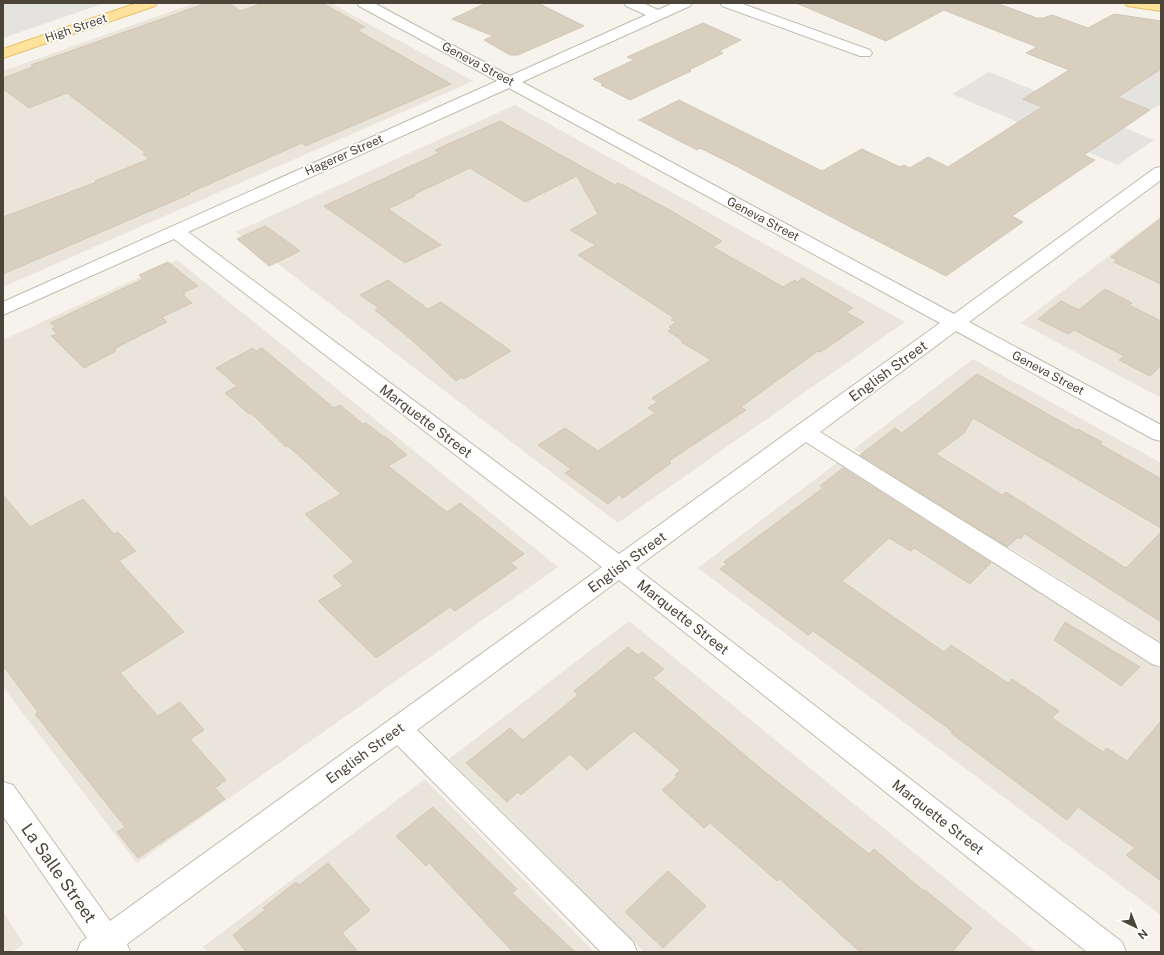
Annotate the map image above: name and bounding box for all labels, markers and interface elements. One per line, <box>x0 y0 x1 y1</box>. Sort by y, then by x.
street label: High Street <box>43 11 109 45</box>
street label: Geneva Street <box>440 39 517 89</box>
street label: Hagerer Street <box>303 131 385 178</box>
street label: Geneva Street <box>725 194 802 244</box>
street label: English Street <box>846 337 930 405</box>
street label: Geneva Street <box>1010 348 1087 398</box>
street label: Marquette Street <box>377 381 475 461</box>
street label: English Street <box>585 528 669 596</box>
street label: Marquette Street <box>634 576 732 658</box>
street label: English Street <box>323 719 407 787</box>
street label: Marquette Street <box>889 776 987 858</box>
street label: La Salle Street <box>17 819 101 927</box>
north arrow <box>1116 907 1156 947</box>
text: N <box>1136 927 1150 942</box>

